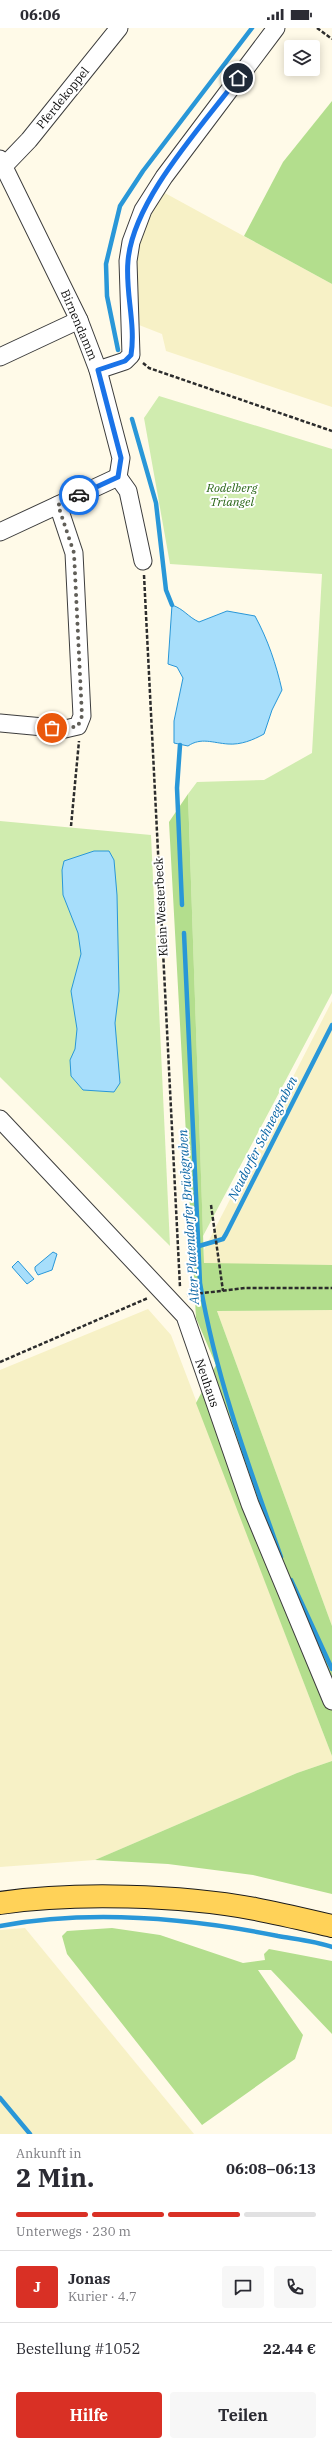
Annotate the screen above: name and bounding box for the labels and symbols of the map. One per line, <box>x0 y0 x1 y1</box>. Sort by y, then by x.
pin <box>221 61 255 95</box>
street label: Pferdekoppel <box>33 63 92 132</box>
street label: Birnendamm <box>58 287 101 363</box>
courier <box>59 475 99 515</box>
park label: Rodelberg Triangel <box>206 480 258 509</box>
pin <box>35 711 69 745</box>
street label: Klein Westerbeck <box>150 857 171 957</box>
water label: Neudorfer Schneegraben <box>223 1073 301 1204</box>
water label: Alter Platendorfer Brückgraben <box>174 1128 203 1306</box>
street label: Neuhaus <box>192 1357 223 1409</box>

